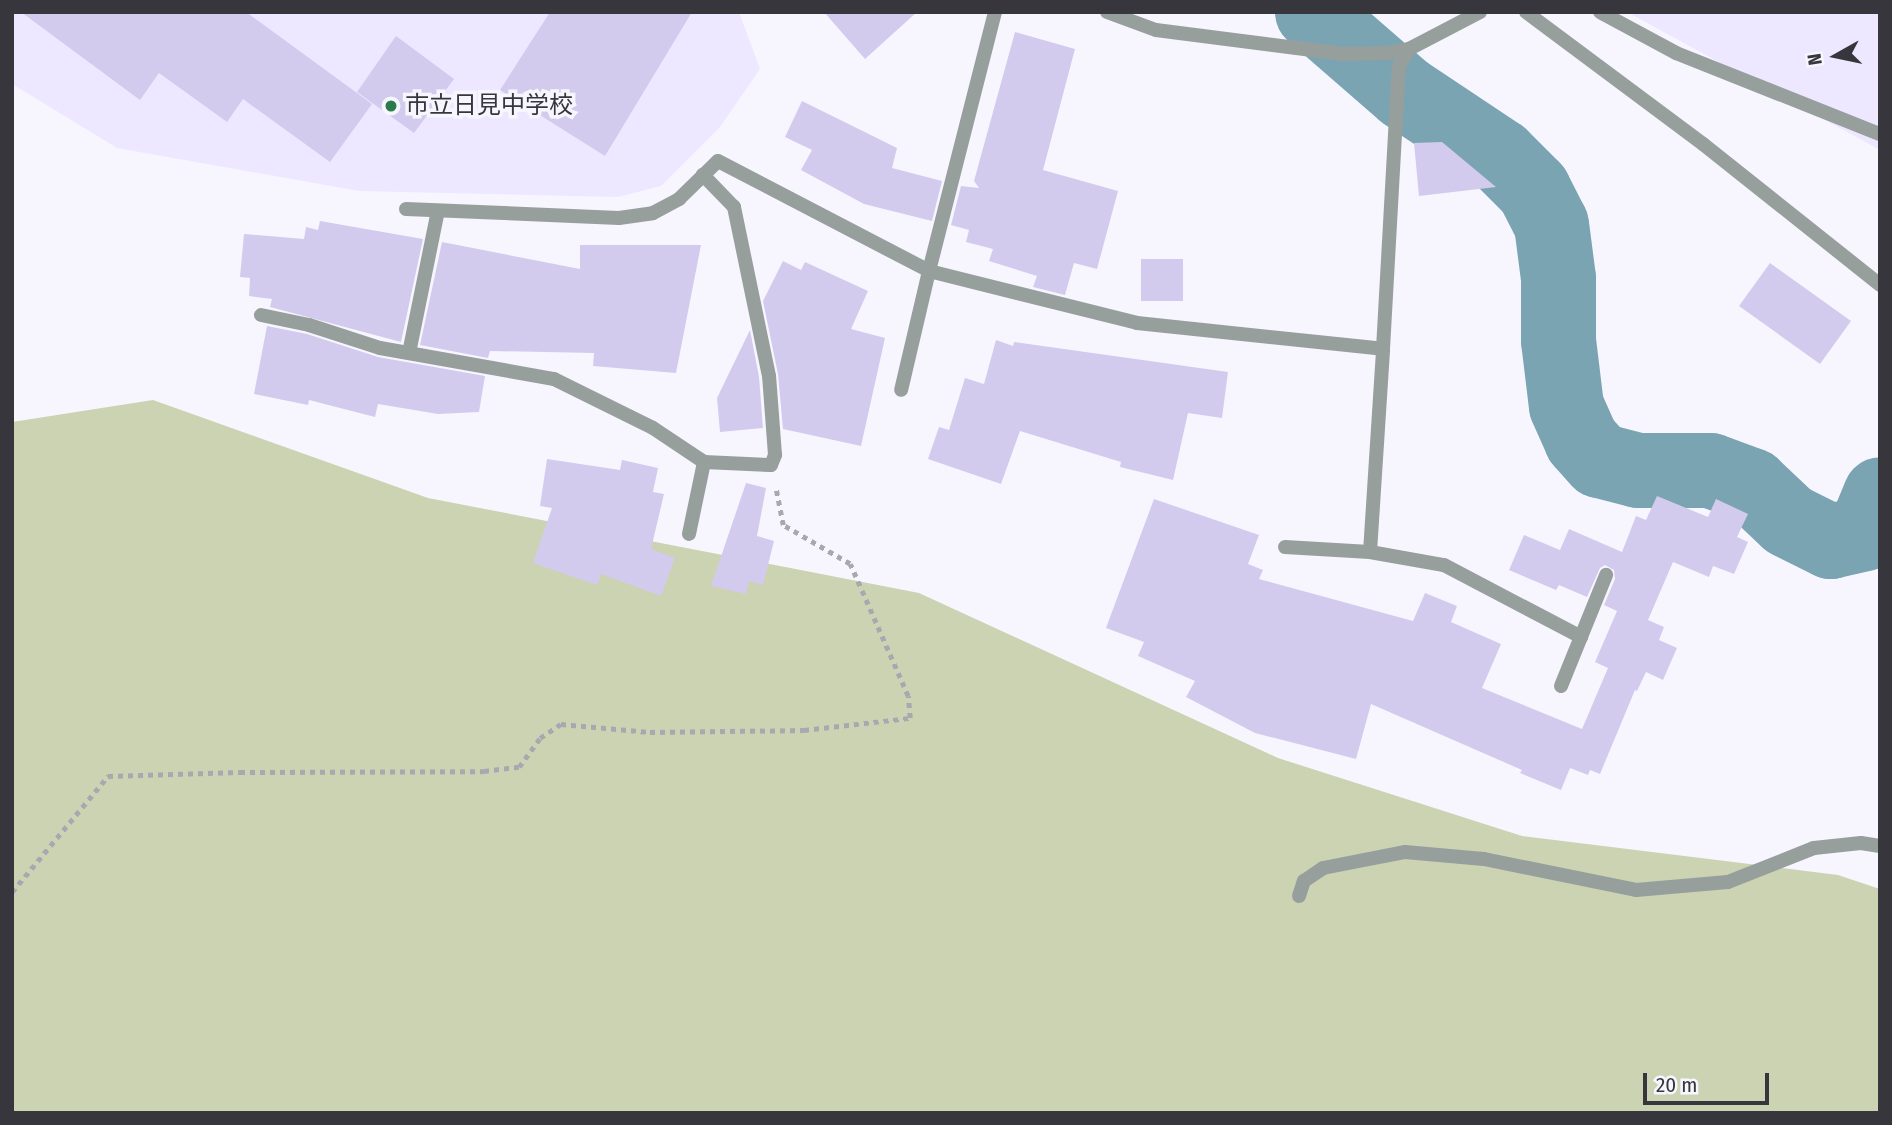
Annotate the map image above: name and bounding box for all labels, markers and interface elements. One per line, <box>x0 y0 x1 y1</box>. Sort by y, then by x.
north arrow <box>1801 21 1871 91</box>
text: N <box>1803 52 1827 67</box>
place label: 市立日見中学校 <box>405 92 573 120</box>
marker: 市立日見中学校 <box>383 98 399 114</box>
scale bar <box>1647 1058 1773 1102</box>
text: 20 m <box>1656 1072 1697 1098</box>

